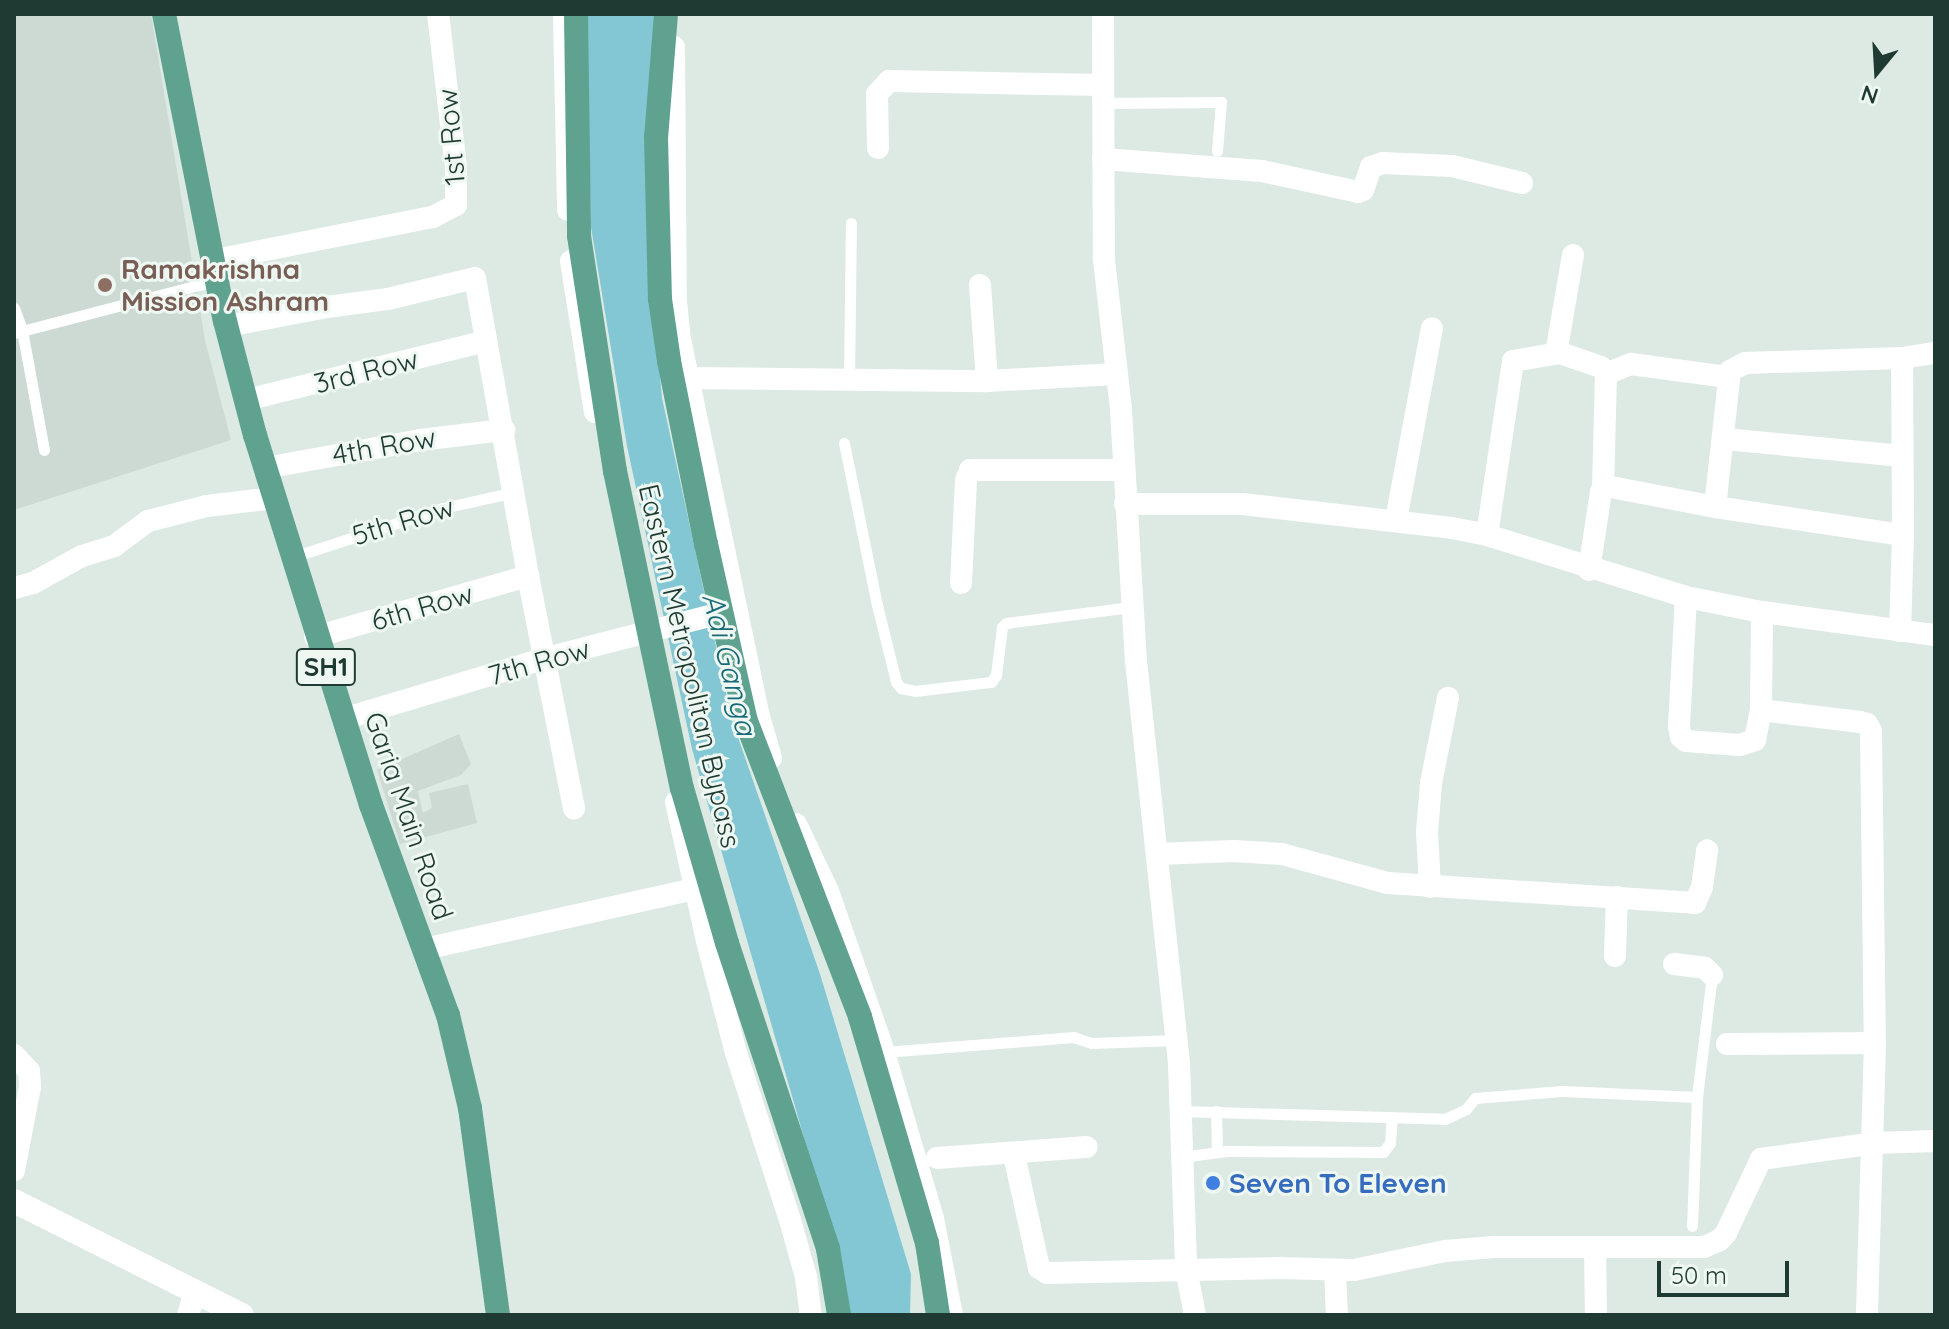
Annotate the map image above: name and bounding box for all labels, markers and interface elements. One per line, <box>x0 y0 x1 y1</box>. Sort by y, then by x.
north arrow <box>1837 32 1917 112</box>
text: N <box>1858 79 1882 111</box>
street label: 1st Row <box>430 87 472 187</box>
place label: Ramakrishna Mission Ashram <box>121 252 329 318</box>
marker: Ramakrishna Mission Ashram <box>96 276 114 294</box>
street label: 3rd Row <box>310 342 422 400</box>
street label: 4th Row <box>330 420 438 472</box>
street label: Eastern Metropolitan Bypass <box>632 481 748 851</box>
street label: 5th Row <box>348 490 458 552</box>
street label: 6th Row <box>367 576 477 638</box>
water label: Adi Ganga <box>695 589 765 739</box>
street label: 7th Row <box>484 632 594 692</box>
road number: SH1 <box>294 645 358 689</box>
street label: Garia Main Road <box>358 708 460 924</box>
place label: Seven To Eleven <box>1229 1166 1447 1200</box>
marker: Seven To Eleven <box>1204 1174 1222 1192</box>
scale bar <box>1661 1245 1793 1295</box>
text: 50 m <box>1671 1260 1727 1290</box>

